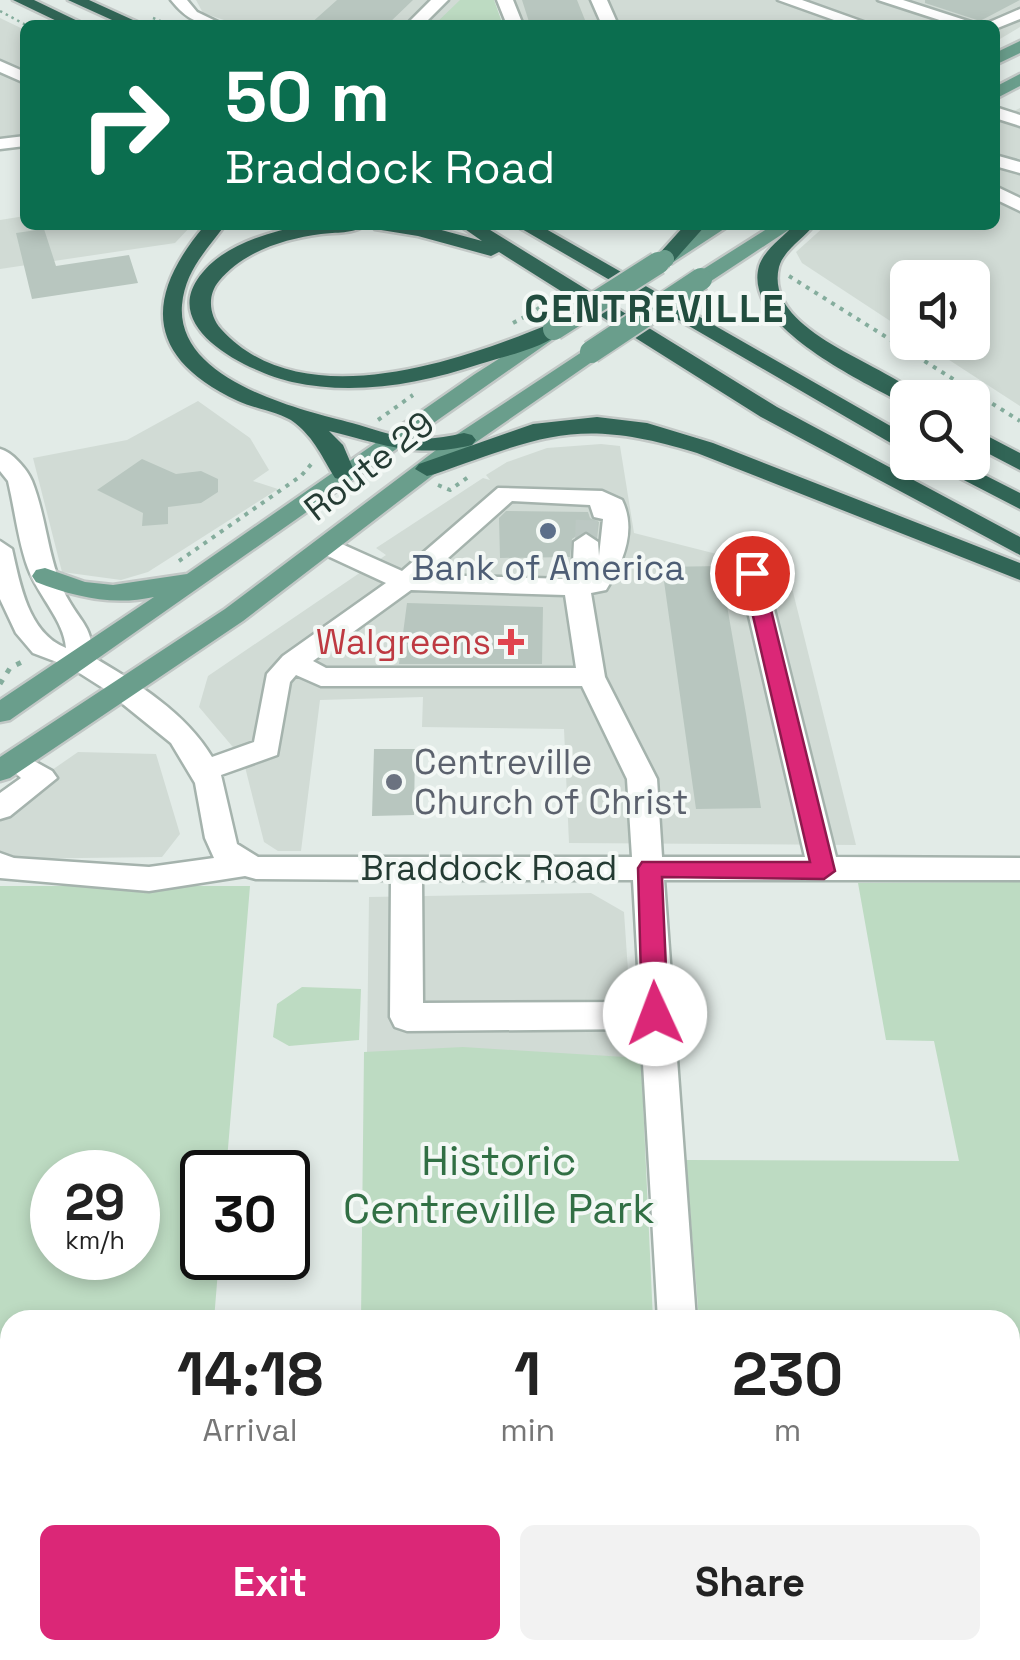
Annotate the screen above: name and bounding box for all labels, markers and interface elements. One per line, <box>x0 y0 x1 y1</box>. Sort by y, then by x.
text: 50 m <box>225 52 390 141</box>
icon: right <box>60 60 190 190</box>
text: Braddock Road <box>225 139 555 196</box>
map controls <box>890 260 990 480</box>
button: sound <box>890 260 990 360</box>
district label: CENTREVILLE <box>524 285 786 333</box>
button: search <box>890 380 990 480</box>
street label: Route 29 <box>295 402 443 530</box>
marker: Bank of America <box>537 520 559 542</box>
pin <box>710 531 795 616</box>
place label: Bank of America <box>411 546 685 590</box>
icon: arrive <box>725 546 780 601</box>
place label: Walgreens <box>316 620 491 664</box>
marker: Walgreens <box>500 631 522 653</box>
place label: Centreville Church of Christ <box>414 740 688 824</box>
marker: Centreville Church of Christ <box>383 771 405 793</box>
street label: Braddock Road <box>361 846 617 890</box>
position arrow <box>603 962 707 1066</box>
park label: Historic Centreville Park <box>343 1134 655 1235</box>
speed limit sign: 30 <box>180 1150 310 1280</box>
text: 29 <box>65 1171 125 1235</box>
text: km/h <box>65 1224 125 1256</box>
text: 14:18 <box>177 1336 323 1413</box>
text: 1 <box>514 1336 541 1413</box>
text: 230 <box>732 1336 843 1413</box>
text: Arrival <box>203 1410 298 1450</box>
text: min <box>500 1410 555 1450</box>
text: m <box>774 1410 801 1450</box>
button: Exit <box>40 1525 500 1640</box>
button: Share <box>520 1525 980 1640</box>

